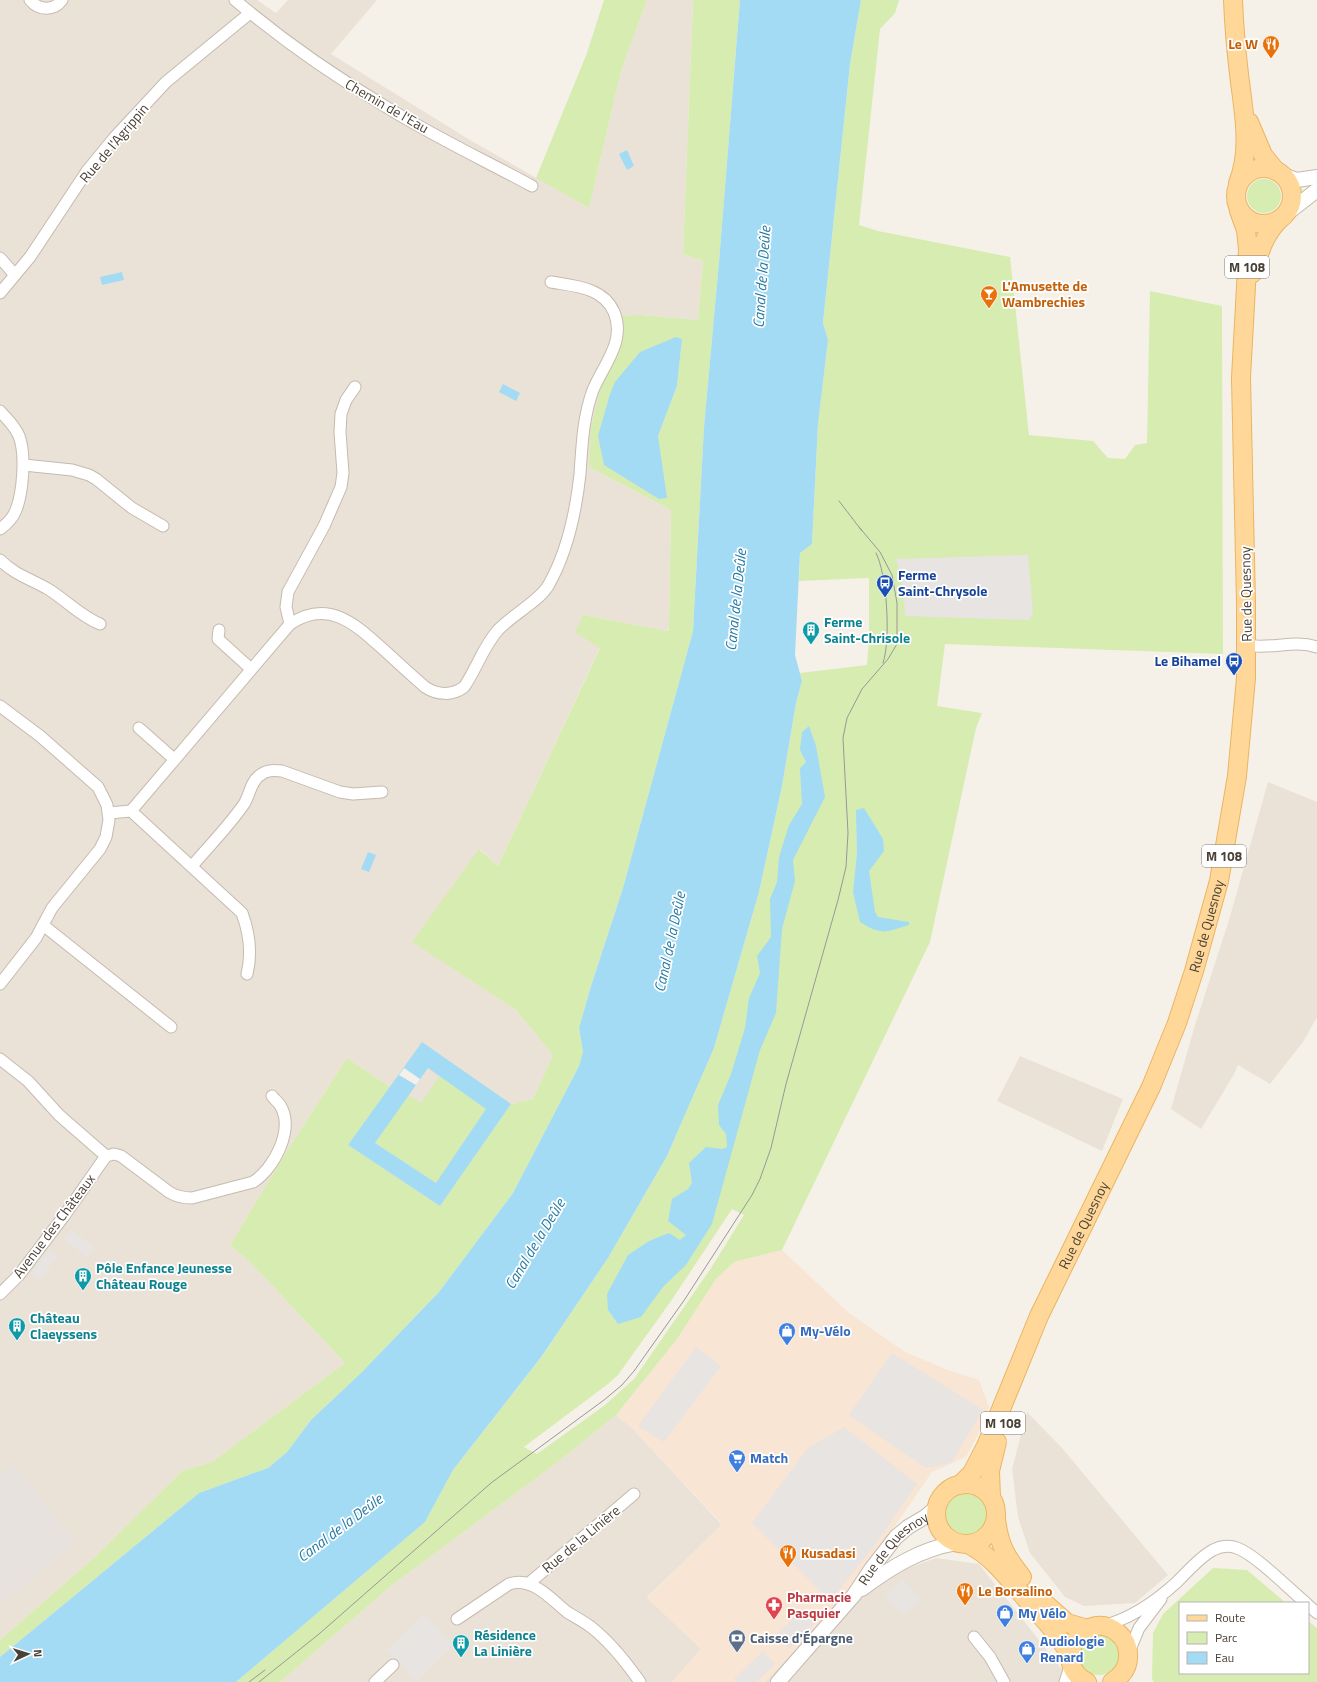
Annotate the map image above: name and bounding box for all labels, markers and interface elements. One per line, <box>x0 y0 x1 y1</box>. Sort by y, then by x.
place label: Le W <box>1228 33 1258 54</box>
restaurant icon: Le W <box>1261 34 1281 59</box>
street label: Chemin de l'Eau <box>342 73 433 138</box>
street label: Rue de l'Agrippin <box>74 98 153 187</box>
water label: Canal de la Deûle <box>746 224 777 329</box>
road number: M 108 <box>1225 256 1269 278</box>
place label: L'Amusette de Wambrechies <box>1002 275 1087 312</box>
bar icon: L'Amusette de Wambrechies <box>979 284 999 309</box>
street label: Rue de Quesnoy <box>1234 546 1257 642</box>
water label: Canal de la Deûle <box>719 547 752 652</box>
place label: Ferme Saint-Chrysole <box>898 564 987 601</box>
bus stop icon: Ferme Saint-Chrysole <box>875 573 895 598</box>
place label: Ferme Saint-Chrisole <box>824 611 910 648</box>
building icon: Ferme Saint-Chrisole <box>801 620 821 645</box>
place label: Le Bihamel <box>1154 650 1221 671</box>
bus stop icon: Le Bihamel <box>1224 651 1244 676</box>
road number: M 108 <box>1202 845 1246 867</box>
street label: Rue de Quesnoy <box>1183 877 1229 975</box>
water label: Canal de la Deûle <box>648 889 692 994</box>
street label: Avenue des Châteaux <box>7 1169 100 1282</box>
street label: Rue de Quesnoy <box>1053 1177 1114 1272</box>
water label: Canal de la Deûle <box>498 1193 571 1293</box>
place label: Pôle Enfance Jeunesse Château Rouge <box>96 1257 232 1294</box>
building icon: Pôle Enfance Jeunesse Château Rouge <box>73 1266 93 1291</box>
place label: Château Claeyssens <box>30 1307 98 1344</box>
building icon: Château Claeyssens <box>7 1316 27 1341</box>
place label: My-Vélo <box>800 1320 851 1341</box>
shop icon: My-Vélo <box>777 1321 797 1346</box>
road number: M 108 <box>981 1412 1025 1434</box>
place label: Match <box>750 1447 788 1468</box>
supermarket icon: Match <box>727 1448 747 1473</box>
water label: Canal de la Deûle <box>292 1487 388 1567</box>
street label: Rue de la Linière <box>537 1500 624 1578</box>
street label: Rue de Quesnoy <box>852 1506 932 1589</box>
place label: Kusadasi <box>801 1542 856 1563</box>
restaurant icon: Kusadasi <box>778 1543 798 1568</box>
place label: Le Borsalino <box>978 1580 1052 1601</box>
restaurant icon: Le Borsalino <box>955 1581 975 1606</box>
place label: Pharmacie Pasquier <box>787 1586 851 1623</box>
pharmacy icon: Pharmacie Pasquier <box>764 1595 784 1620</box>
place label: My Vélo <box>1018 1602 1067 1623</box>
legend <box>1179 1602 1309 1674</box>
shop icon: My Vélo <box>995 1603 1015 1628</box>
text: Route <box>1215 1608 1245 1627</box>
place label: Résidence La Linière <box>474 1624 536 1661</box>
place label: Caisse d'Épargne <box>750 1627 853 1648</box>
bank icon: Caisse d'Épargne <box>727 1628 747 1653</box>
text: Parc <box>1215 1628 1237 1647</box>
place label: Audiologie Renard <box>1040 1630 1104 1667</box>
building icon: Résidence La Linière <box>451 1633 471 1658</box>
north arrow <box>8 1634 48 1674</box>
shop icon: Audiologie Renard <box>1017 1639 1037 1664</box>
text: Eau <box>1215 1648 1234 1667</box>
text: N <box>30 1649 46 1658</box>

